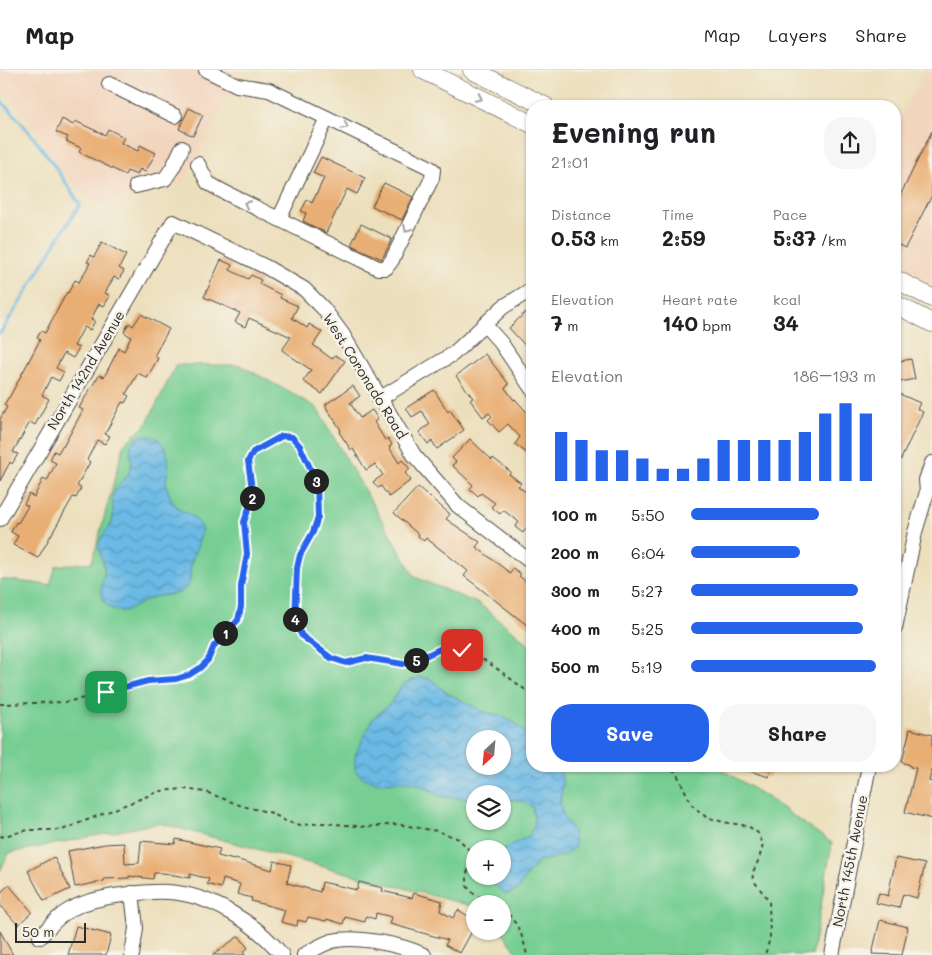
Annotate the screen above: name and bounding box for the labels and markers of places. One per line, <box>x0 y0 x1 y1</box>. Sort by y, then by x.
pin: 3 <box>304 468 328 494</box>
pin: 2 <box>240 486 264 510</box>
pin: 4 <box>282 606 308 632</box>
pin: 1 <box>212 620 238 646</box>
pin <box>441 629 483 671</box>
pin: 5 <box>404 648 428 672</box>
pin <box>85 671 127 713</box>

